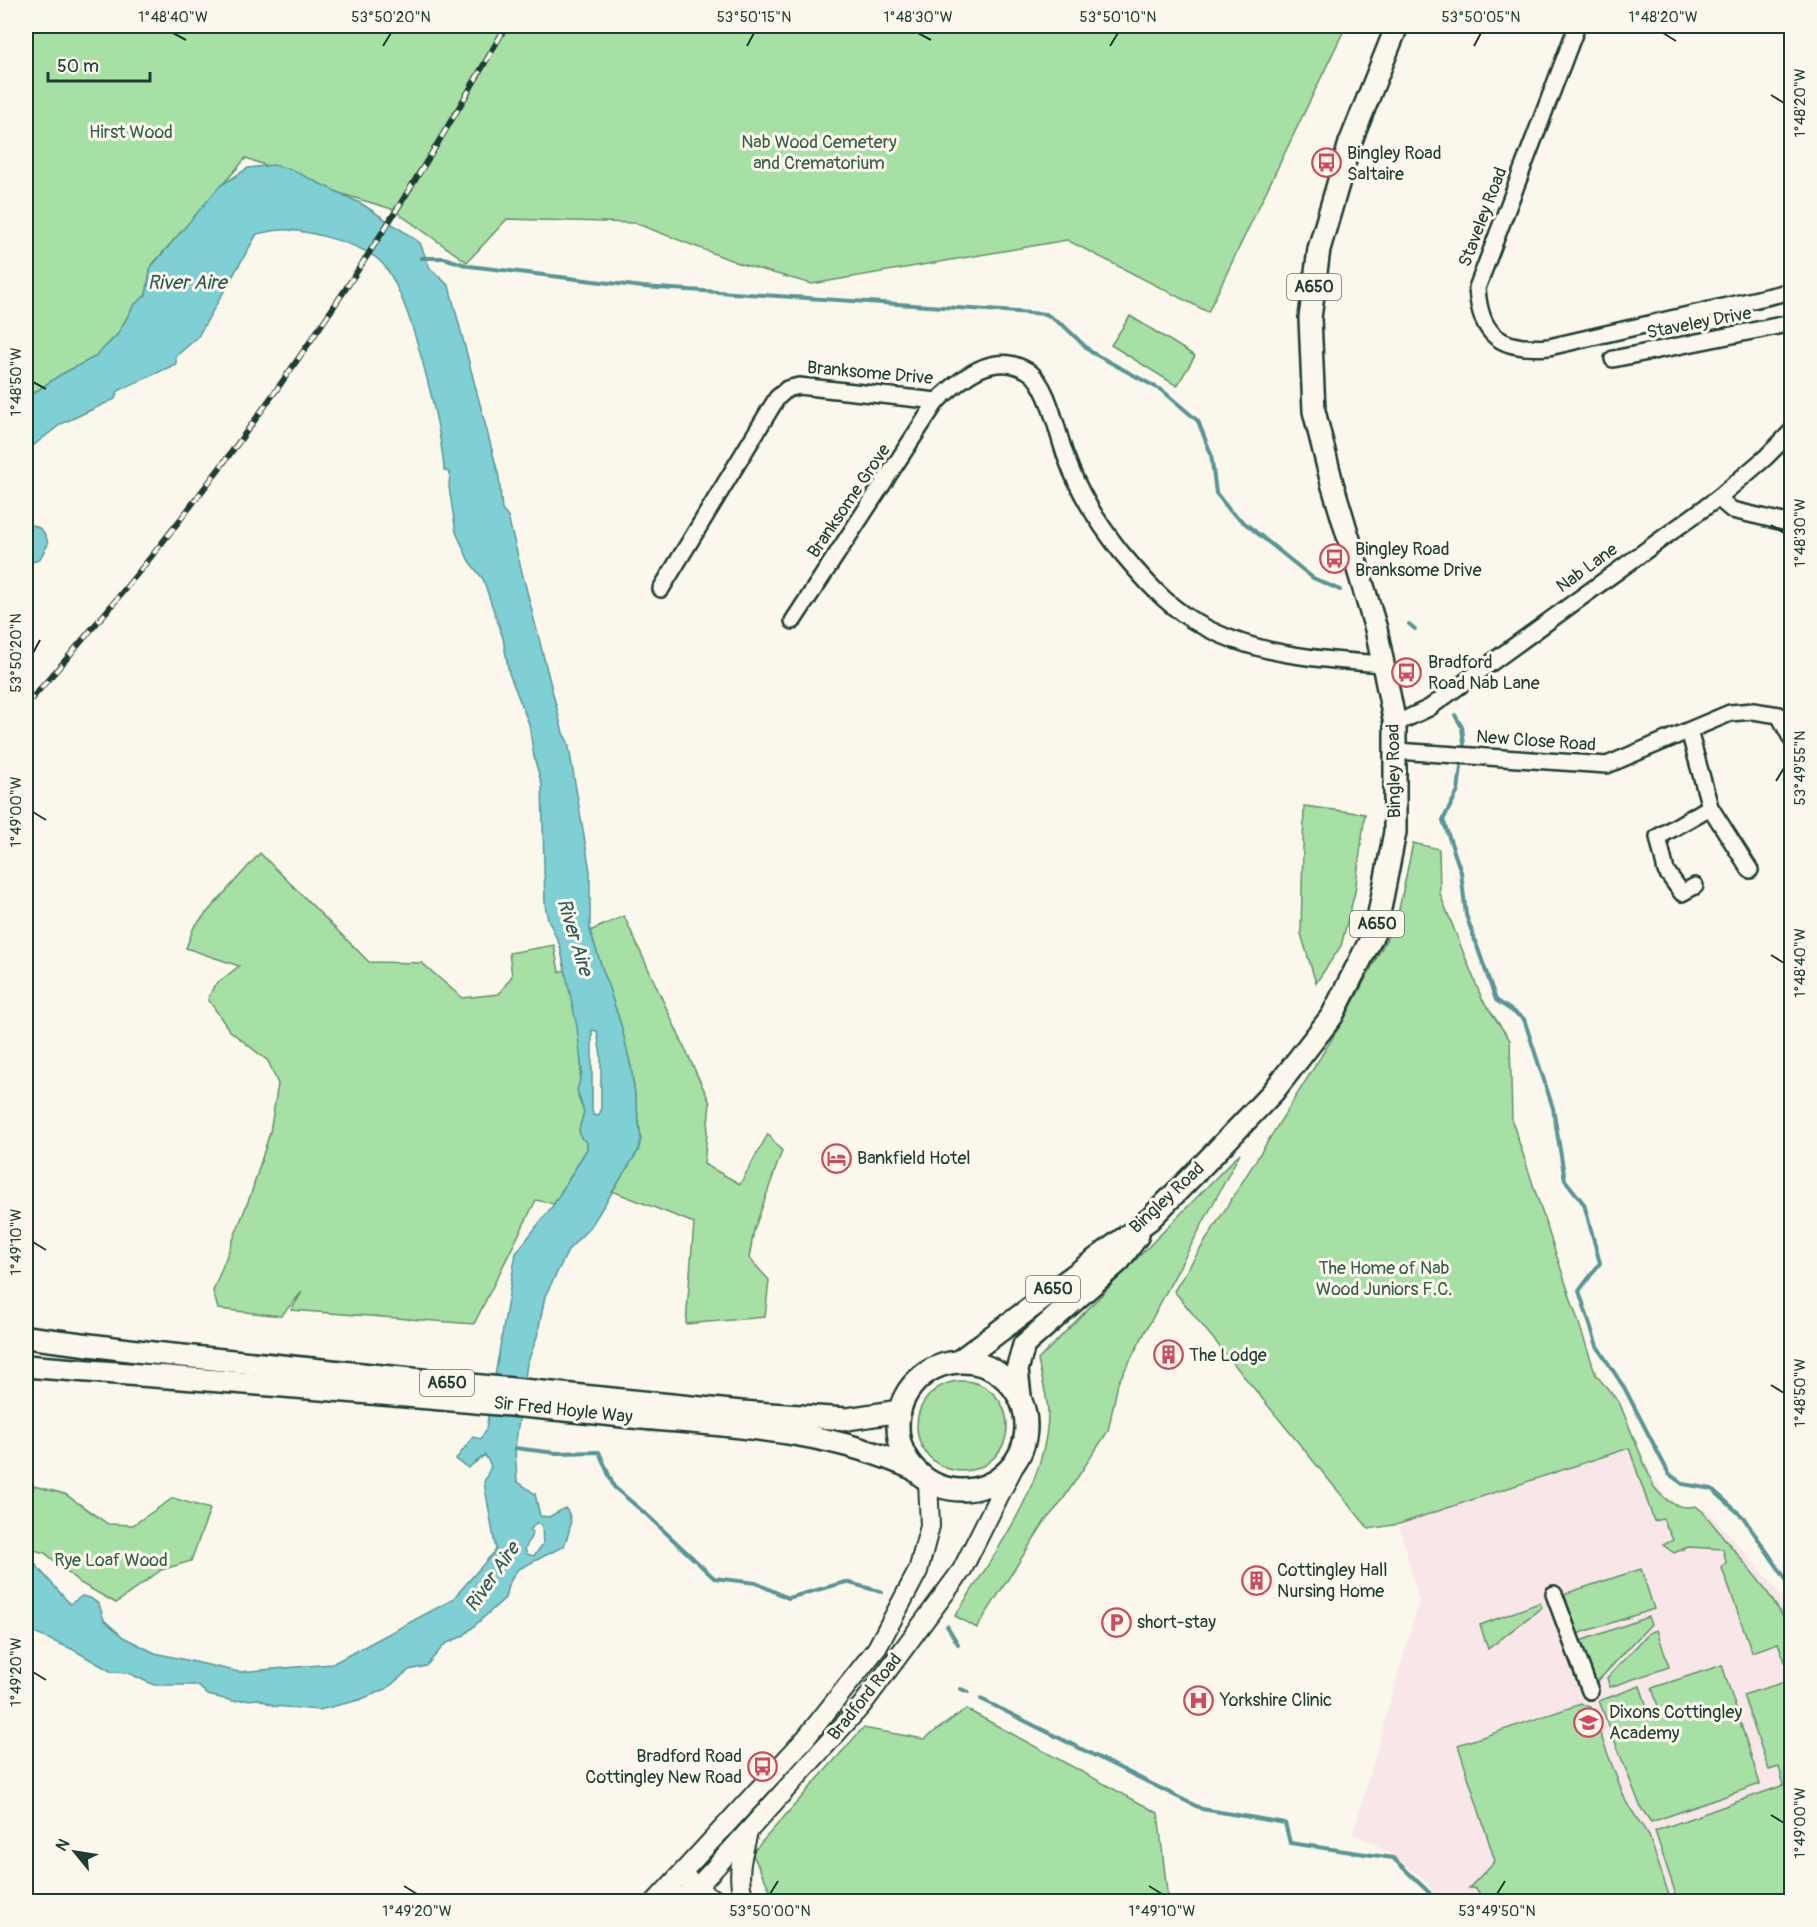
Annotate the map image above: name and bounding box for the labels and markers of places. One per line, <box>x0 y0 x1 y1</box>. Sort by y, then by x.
place label: Bingley Road Saltaire <box>1347 142 1441 186</box>
bus stop icon: Bingley Road Saltaire <box>1310 147 1342 179</box>
place label: Bingley Road Branksome Drive <box>1355 538 1482 582</box>
bus stop icon: Bingley Road Branksome Drive <box>1318 543 1350 575</box>
place label: Bradford Road Nab Lane <box>1428 651 1540 695</box>
bus stop icon: Bradford Road Nab Lane <box>1391 656 1423 688</box>
hotel icon: Bankfield Hotel <box>820 1142 852 1174</box>
place label: Bankfield Hotel <box>857 1147 971 1170</box>
building icon: The Lodge <box>1152 1339 1184 1371</box>
place label: The Lodge <box>1189 1344 1267 1367</box>
place label: Cottingley Hall Nursing Home <box>1277 1559 1388 1603</box>
building icon: Cottingley Hall Nursing Home <box>1240 1564 1272 1596</box>
parking icon: short-stay <box>1100 1606 1132 1638</box>
place label: short-stay <box>1137 1611 1216 1634</box>
hospital icon: Yorkshire Clinic <box>1183 1684 1215 1716</box>
place label: Yorkshire Clinic <box>1219 1689 1332 1712</box>
place label: Dixons Cottingley Academy <box>1609 1701 1742 1745</box>
school or university icon: Dixons Cottingley Academy <box>1572 1706 1604 1738</box>
place label: Bradford Road Cottingley New Road <box>585 1745 742 1789</box>
bus stop icon: Bradford Road Cottingley New Road <box>747 1750 779 1782</box>

